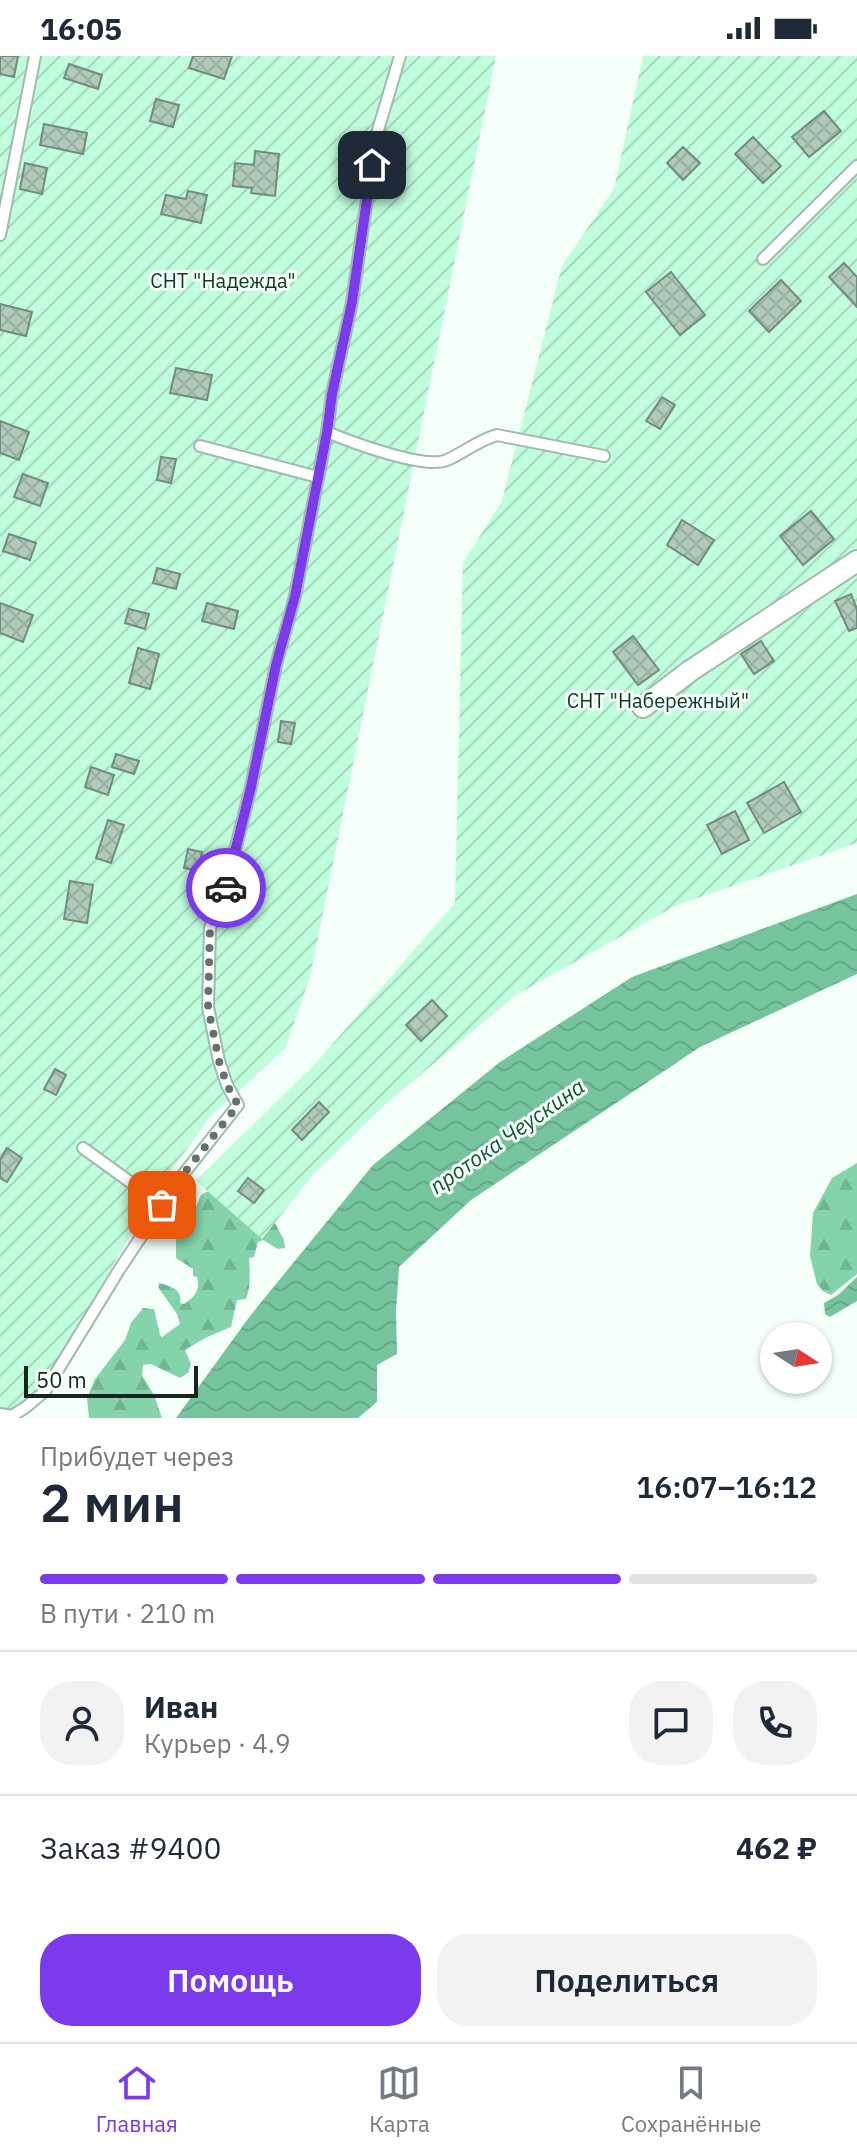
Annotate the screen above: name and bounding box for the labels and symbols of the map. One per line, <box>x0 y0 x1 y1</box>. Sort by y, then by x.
pin <box>338 131 406 199</box>
park label: СНТ "Надежда" <box>150 267 296 294</box>
park label: СНТ "Набережный" <box>567 687 749 714</box>
courier <box>186 848 266 928</box>
water label: протока Чеускина <box>423 1071 590 1200</box>
pin <box>128 1171 196 1239</box>
north arrow <box>760 1322 832 1394</box>
scale bar <box>24 1362 198 1398</box>

